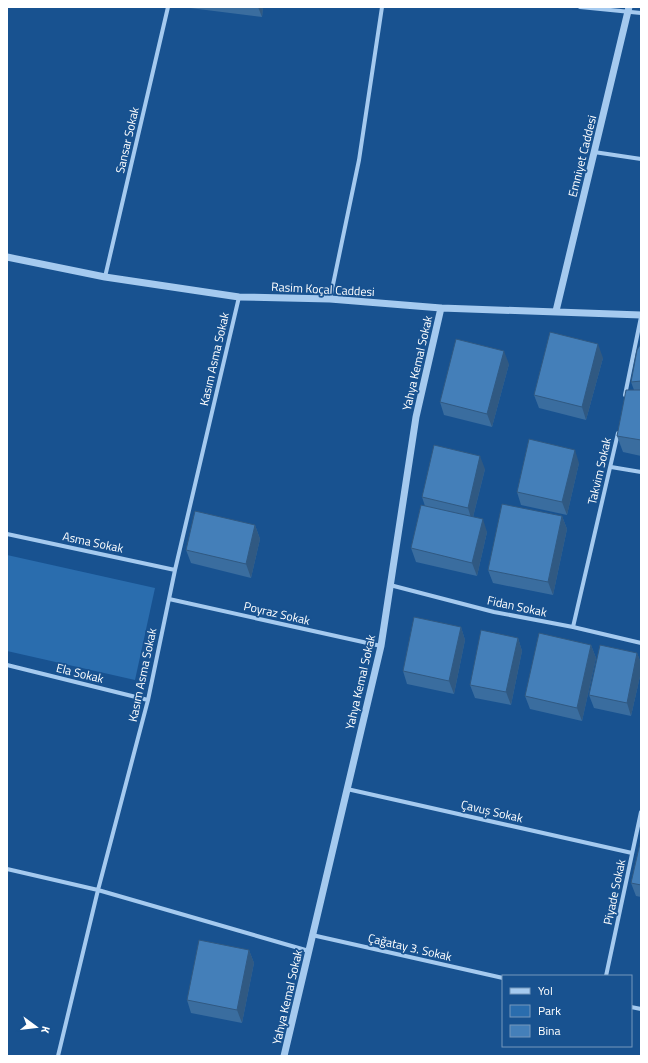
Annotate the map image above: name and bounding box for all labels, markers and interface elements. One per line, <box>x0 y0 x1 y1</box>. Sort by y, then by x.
street label: Sansar Sokak <box>110 105 144 175</box>
street label: Emniyet Caddesi <box>563 113 601 199</box>
street label: Rasim Koçal Caddesi <box>271 277 375 301</box>
street label: Kasım Asma Sokak <box>194 310 234 408</box>
street label: Yahya Kemal Sokak <box>397 313 437 412</box>
street label: Takvim Sokak <box>582 435 616 506</box>
street label: Asma Sokak <box>61 526 125 558</box>
street label: Fidan Sokak <box>485 590 549 622</box>
street label: Poyraz Sokak <box>242 596 312 630</box>
street label: Kasım Asma Sokak <box>123 626 161 724</box>
street label: Yahya Kemal Sokak <box>340 632 380 731</box>
street label: Ela Sokak <box>54 658 106 688</box>
street label: Çavuş Sokak <box>459 795 525 827</box>
street label: Piyade Sokak <box>598 857 630 927</box>
street label: Çağatay 3. Sokak <box>366 928 454 966</box>
street label: Yahya Kemal Sokak <box>267 947 307 1046</box>
legend <box>502 975 632 1047</box>
text: Yol <box>538 981 553 1000</box>
text: Park <box>538 1001 561 1020</box>
north arrow <box>16 1007 56 1047</box>
text: Bina <box>538 1021 560 1040</box>
text: K <box>37 1024 54 1035</box>

